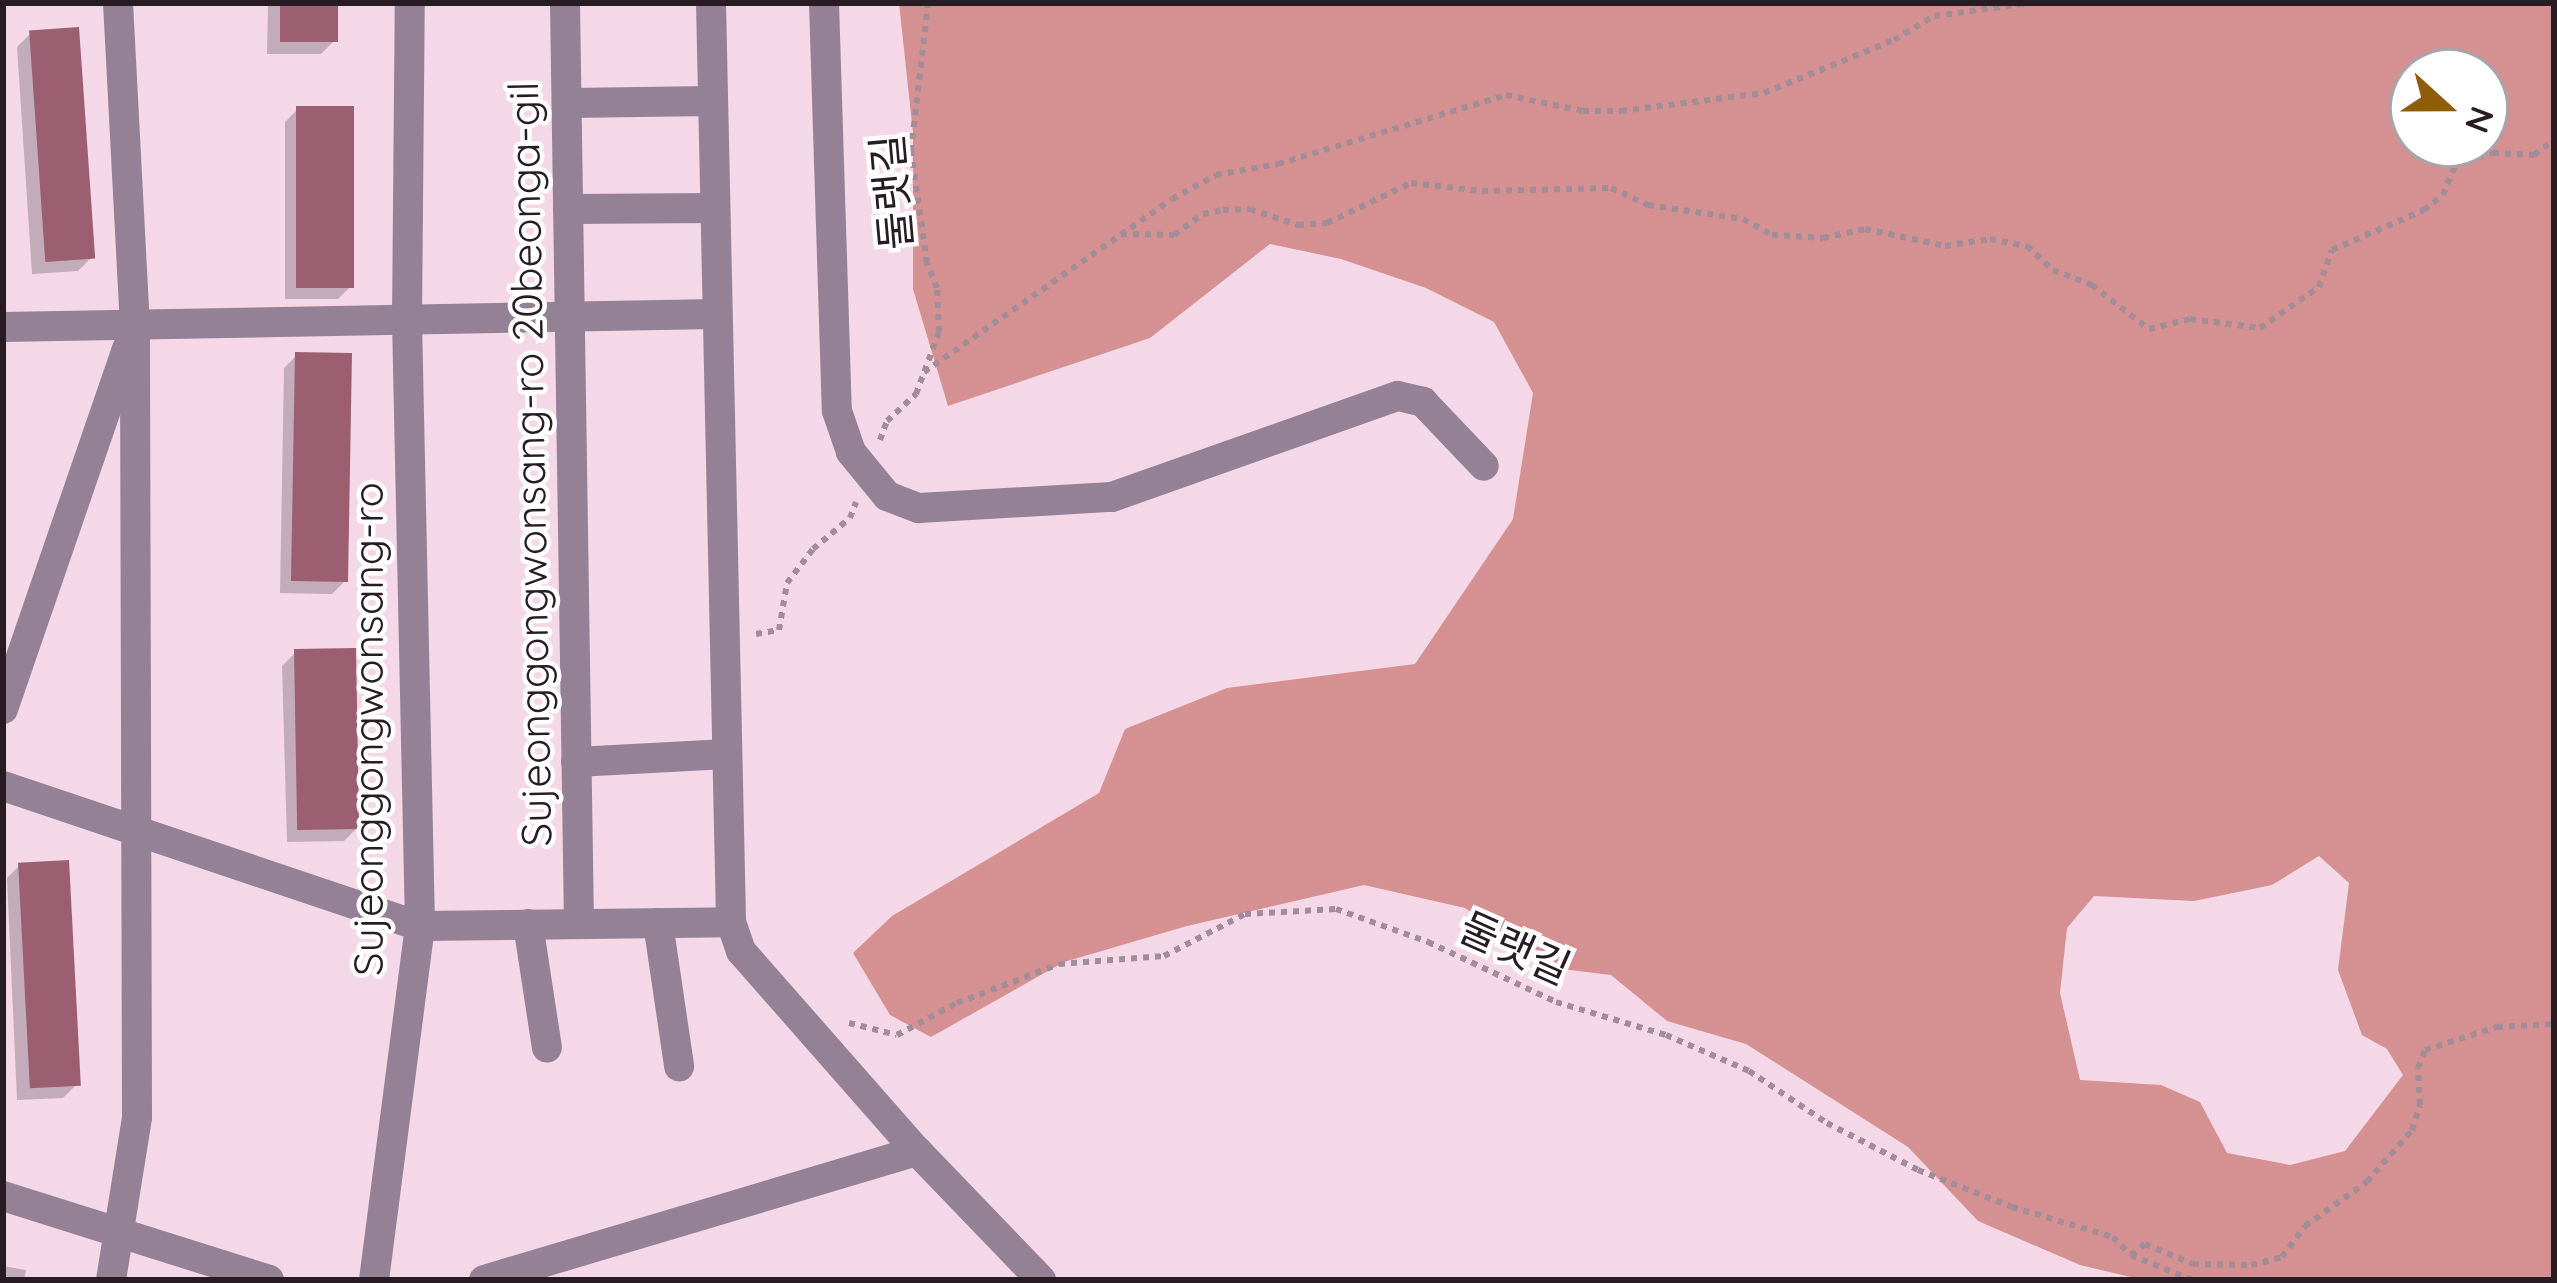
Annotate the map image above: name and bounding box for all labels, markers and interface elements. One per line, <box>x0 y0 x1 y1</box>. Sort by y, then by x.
north arrow <box>2389 48 2509 168</box>
street label: Sujeonggongwonsang-ro 20beonga-gil <box>498 81 562 847</box>
text: N <box>2457 101 2504 139</box>
street label: 둘랫길 <box>862 132 922 252</box>
street label: Sujeonggongwonsang-ro <box>343 482 393 976</box>
street label: 둘랫길 <box>1452 901 1578 995</box>

